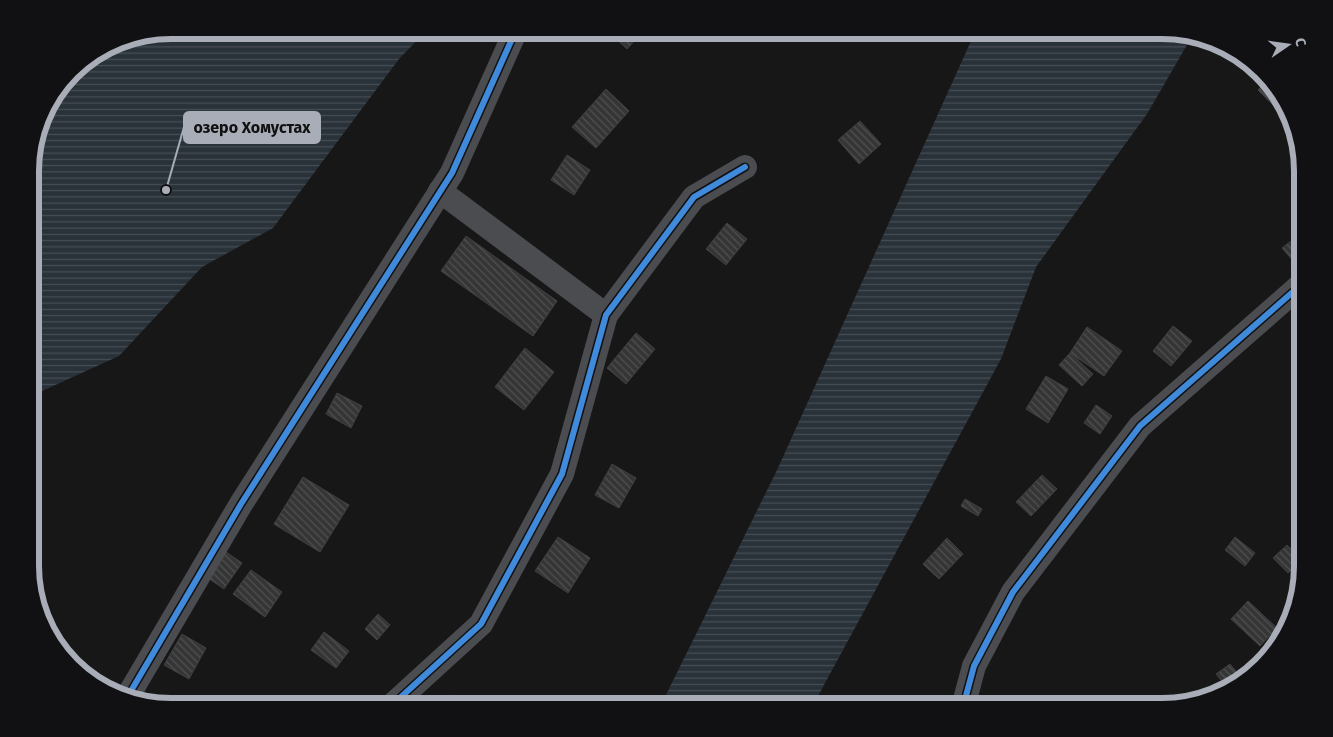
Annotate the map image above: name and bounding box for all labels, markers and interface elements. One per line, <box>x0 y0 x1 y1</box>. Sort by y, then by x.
north arrow <box>1263 20 1313 70</box>
text: С <box>1291 36 1309 48</box>
callout: озеро Хомустах <box>184 112 320 143</box>
text: озеро Хомустах <box>194 118 311 137</box>

